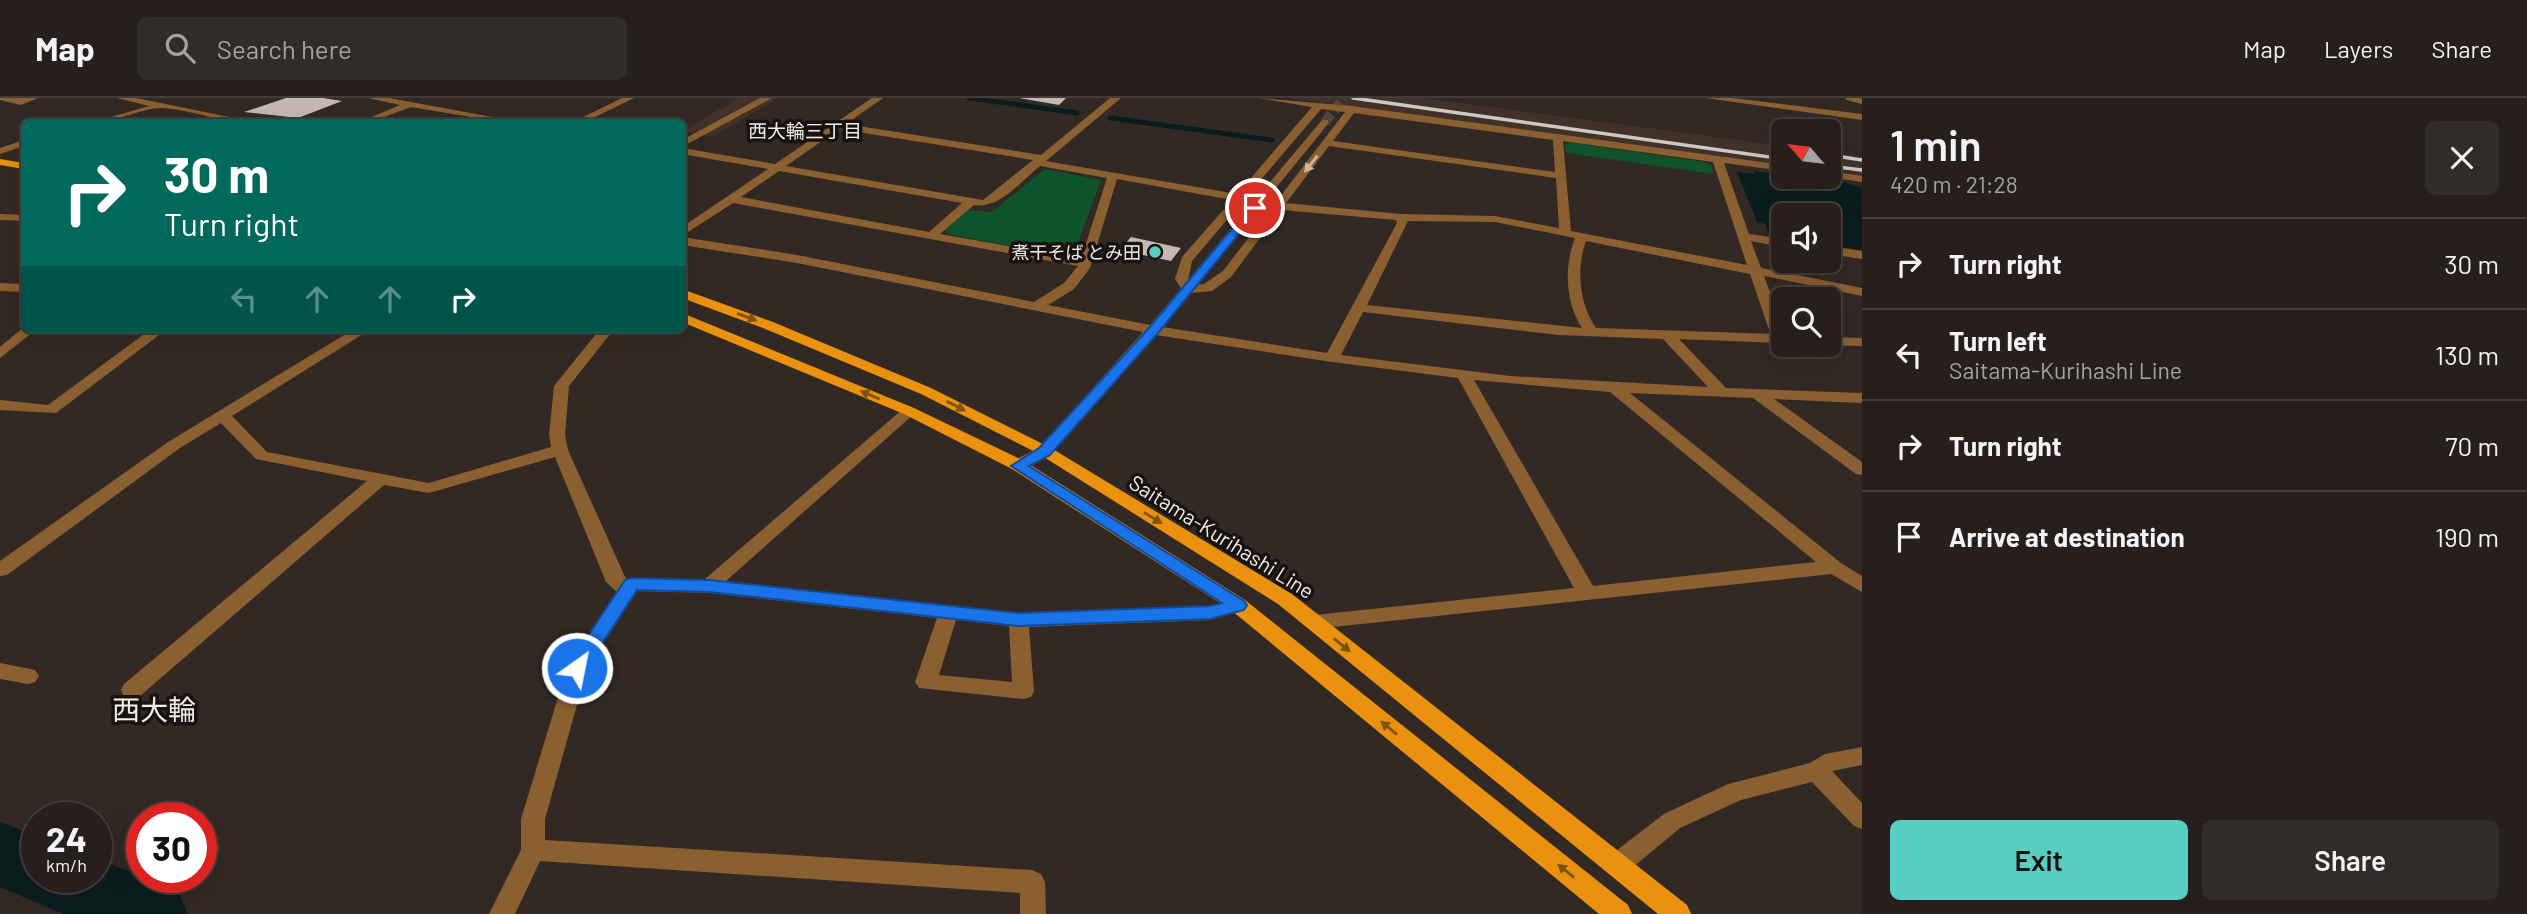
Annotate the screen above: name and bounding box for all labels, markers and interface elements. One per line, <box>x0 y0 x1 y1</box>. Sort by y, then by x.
search box <box>137 17 627 80</box>
text: Map <box>35 28 95 68</box>
icon: search <box>161 29 199 67</box>
text: Search here <box>217 33 352 64</box>
text: Map <box>2243 34 2286 63</box>
text: Layers <box>2324 34 2393 63</box>
text: Share <box>2431 34 2492 63</box>
district label: 西大輪三丁目 <box>748 119 862 142</box>
north arrow <box>1771 119 1841 189</box>
map controls <box>1771 119 1841 357</box>
text: 1 min <box>1890 119 1982 169</box>
button: close <box>2425 121 2499 195</box>
text: 30 m <box>164 144 269 203</box>
icon: right <box>49 147 140 238</box>
one-way arrow <box>1303 154 1318 172</box>
text: 420 m · 21:28 <box>1890 170 2018 198</box>
pin <box>1225 178 1285 238</box>
icon: arrive <box>1236 189 1274 227</box>
button: sound <box>1771 203 1841 273</box>
text: Turn right <box>164 204 299 242</box>
place label: 煮干そば とみ田 <box>1011 241 1141 263</box>
marker: 煮干そば とみ田 <box>1147 244 1163 260</box>
icon: right <box>1890 245 1928 283</box>
text: Turn right <box>1949 248 2062 279</box>
text: 30 m <box>2444 248 2499 279</box>
icon: left <box>225 280 263 318</box>
icon: ahead <box>298 280 336 318</box>
icon: ahead <box>371 280 409 318</box>
icon: right <box>444 280 482 318</box>
button: search <box>1771 287 1841 357</box>
one-way arrow <box>736 312 757 323</box>
text: Turn left <box>1949 325 2047 356</box>
icon: left <box>1890 336 1928 374</box>
text: 130 m <box>2435 339 2499 370</box>
text: Saitama-Kurihashi Line <box>1949 356 2182 384</box>
one-way arrow <box>860 389 880 401</box>
one-way arrow <box>946 401 966 412</box>
icon: right <box>1890 427 1928 465</box>
text: Turn right <box>1949 430 2062 461</box>
text: 70 m <box>2445 430 2499 461</box>
street label: Saitama-Kurihashi Line <box>1125 469 1319 603</box>
one-way arrow <box>1144 512 1163 525</box>
icon: arrive <box>1890 518 1928 556</box>
text: Arrive at destination <box>1949 521 2185 552</box>
text: 190 m <box>2435 521 2499 552</box>
position arrow <box>540 631 614 705</box>
one-way arrow <box>1333 637 1351 652</box>
district label: 西大輪 <box>112 692 196 726</box>
one-way arrow <box>1381 721 1398 736</box>
speed limit sign: 30 <box>126 802 217 893</box>
text: 24 <box>46 817 87 859</box>
button: Exit <box>1890 820 2188 900</box>
button: Share <box>2202 820 2499 900</box>
text: km/h <box>46 854 87 876</box>
one-way arrow <box>1558 864 1575 879</box>

